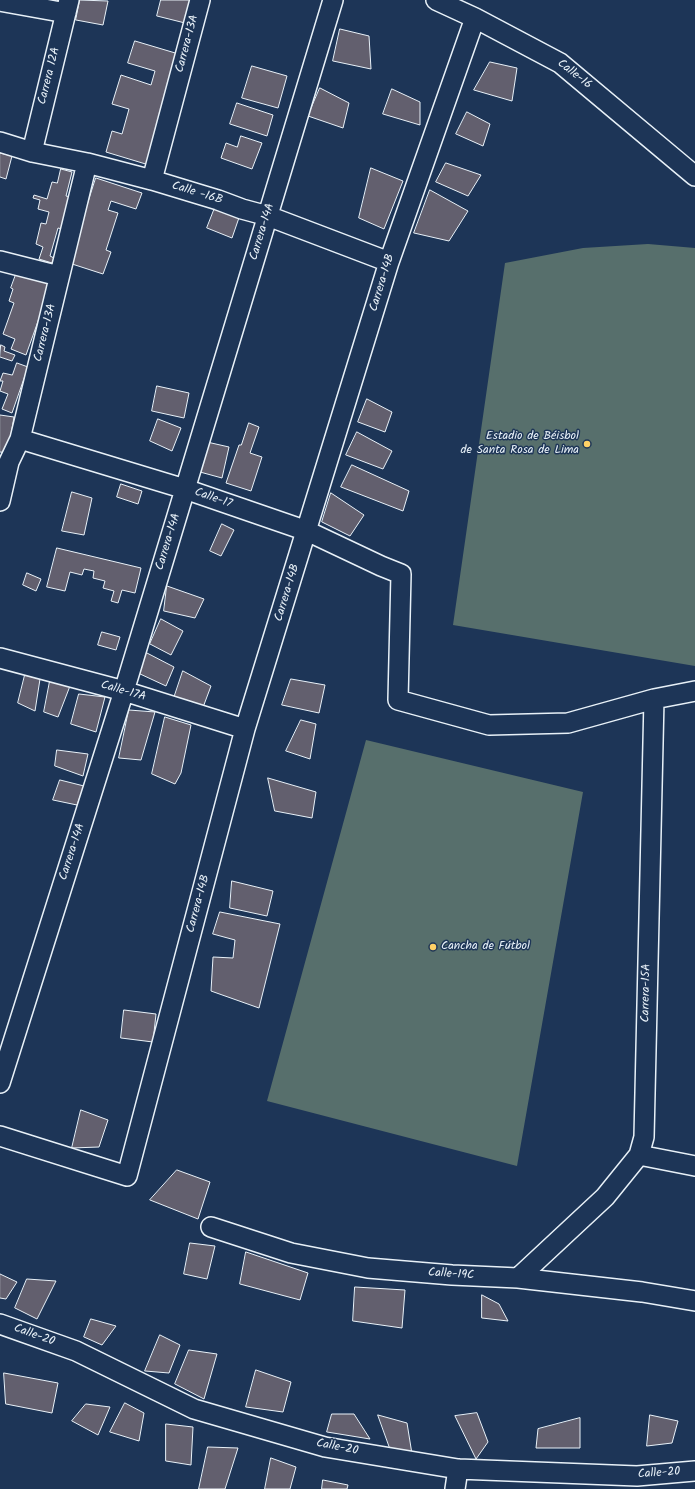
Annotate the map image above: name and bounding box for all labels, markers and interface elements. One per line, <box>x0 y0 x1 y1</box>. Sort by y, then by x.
street label: Carrera-13A <box>173 14 203 74</box>
street label: Carrera 12A <box>36 46 64 106</box>
street label: Calle-16 <box>554 57 594 93</box>
street label: Calle -16B <box>170 179 224 209</box>
street label: Carrera-14A <box>247 202 279 262</box>
street label: Carrera-14B <box>367 253 399 313</box>
street label: Carrera-13A <box>32 303 60 363</box>
place label: Estadio de Béisbol de Santa Rosa de Lima <box>461 430 579 458</box>
marker: Estadio de Béisbol de Santa Rosa de Lima <box>582 439 592 449</box>
street label: Calle-17 <box>192 486 234 512</box>
street label: Carrera-14A <box>153 512 185 572</box>
street label: Carrera-14B <box>272 563 304 623</box>
street label: Calle-17A <box>99 679 147 705</box>
street label: Carrera-14A <box>57 822 89 882</box>
street label: Carrera-14B <box>184 874 214 934</box>
place label: Cancha de Fútbol <box>441 940 530 954</box>
marker: Cancha de Fútbol <box>428 942 438 952</box>
street label: Carrera-15A <box>639 963 655 1023</box>
street label: Calle-19C <box>427 1266 475 1284</box>
street label: Calle-20 <box>12 1322 56 1350</box>
street label: Calle-20 <box>315 1437 359 1459</box>
street label: Calle-20 <box>637 1465 681 1483</box>

